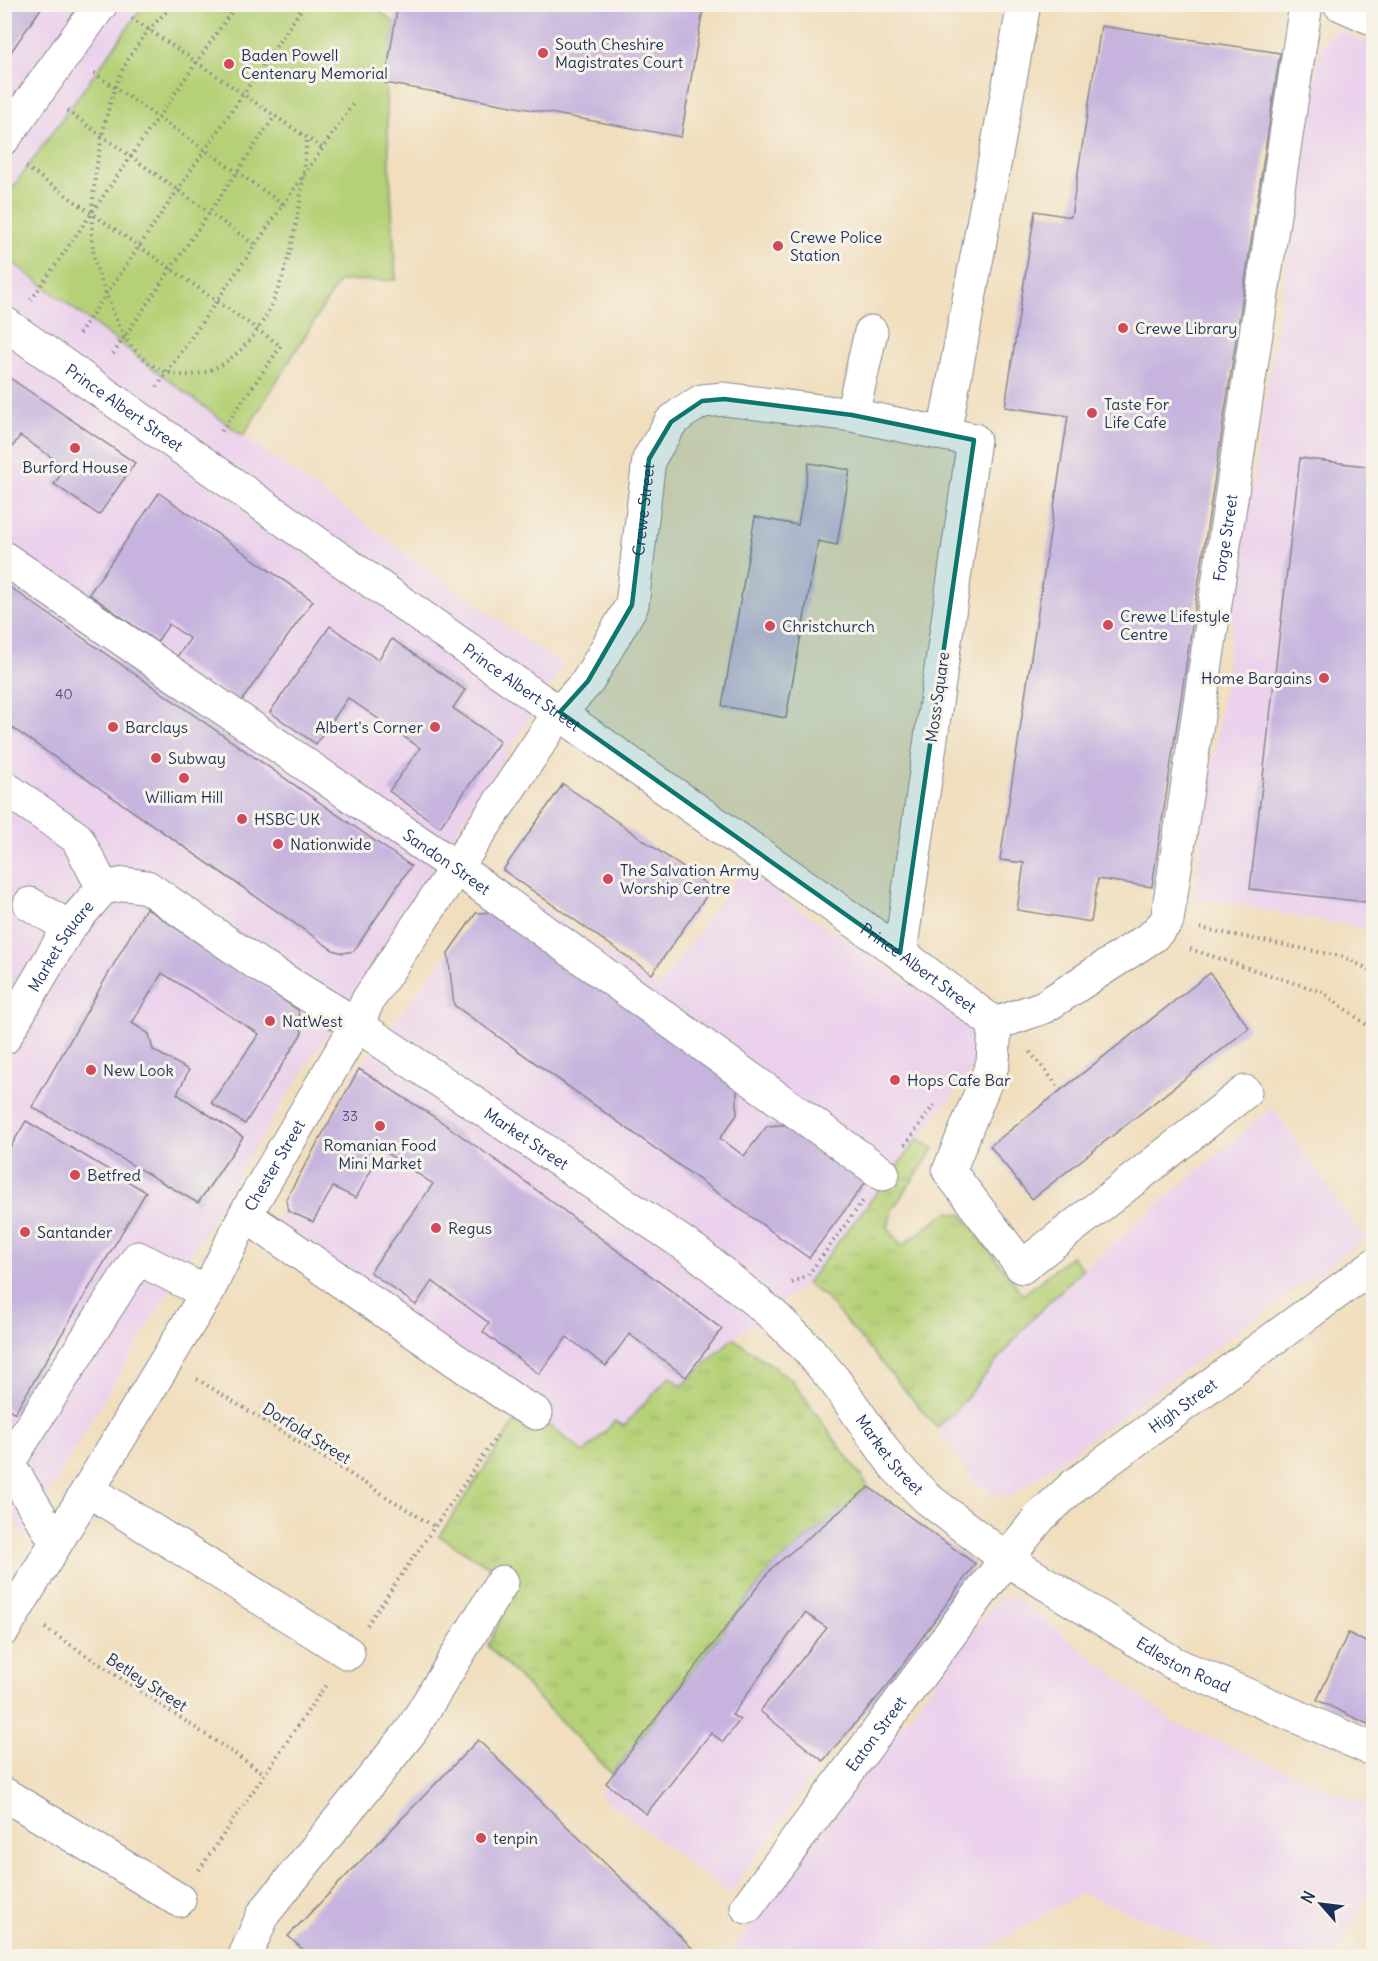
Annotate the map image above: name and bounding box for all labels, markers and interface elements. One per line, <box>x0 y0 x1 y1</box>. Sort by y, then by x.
place label: South Cheshire Magistrates Court <box>555 34 684 72</box>
place label: Baden Powell Centenary Memorial <box>241 45 388 83</box>
marker: South Cheshire Magistrates Court <box>536 46 550 60</box>
marker: Baden Powell Centenary Memorial <box>222 57 236 71</box>
place label: Crewe Police Station <box>790 227 882 265</box>
marker: Crewe Police Station <box>771 239 785 253</box>
place label: Crewe Library <box>1135 318 1237 338</box>
marker: Crewe Library <box>1116 321 1130 335</box>
street label: Prince Albert Street <box>62 359 187 456</box>
place label: Taste For Life Cafe <box>1104 394 1170 432</box>
marker: Taste For Life Cafe <box>1085 406 1099 420</box>
marker: Burford House <box>68 441 82 455</box>
place label: Burford House <box>22 457 128 477</box>
street label: Crewe Street <box>628 462 658 557</box>
street label: Forge Street <box>1209 492 1242 583</box>
place label: Crewe Lifestyle Centre <box>1120 606 1230 644</box>
place label: Christchurch <box>782 616 875 636</box>
marker: Crewe Lifestyle Centre <box>1101 618 1115 632</box>
marker: Christchurch <box>763 619 777 633</box>
street label: Prince Albert Street <box>459 639 585 736</box>
street label: Moss Square <box>921 651 953 743</box>
place label: Home Bargains <box>1201 668 1312 688</box>
marker: Home Bargains <box>1317 671 1331 685</box>
house number: 40 <box>55 685 73 703</box>
place label: Barclays <box>125 717 188 737</box>
place label: Albert's Corner <box>315 717 423 737</box>
marker: Barclays <box>106 720 120 734</box>
marker: Albert's Corner <box>428 720 442 734</box>
place label: Subway <box>168 748 226 768</box>
marker: Subway <box>149 751 163 765</box>
marker: William Hill <box>177 771 191 785</box>
place label: William Hill <box>145 787 223 807</box>
place label: HSBC UK <box>254 809 320 829</box>
marker: HSBC UK <box>235 812 249 826</box>
street label: Sandon Street <box>399 825 495 899</box>
place label: Nationwide <box>290 834 371 854</box>
marker: Nationwide <box>271 837 285 851</box>
place label: The Salvation Army Worship Centre <box>620 860 759 898</box>
marker: The Salvation Army Worship Centre <box>601 872 615 886</box>
street label: Market Square <box>23 896 98 995</box>
street label: Prince Albert Street <box>857 918 981 1017</box>
place label: NatWest <box>282 1011 343 1031</box>
marker: NatWest <box>263 1014 277 1028</box>
place label: New Look <box>103 1060 174 1080</box>
marker: New Look <box>84 1063 98 1077</box>
place label: Hops Cafe Bar <box>907 1070 1011 1090</box>
marker: Hops Cafe Bar <box>888 1073 902 1087</box>
street label: Market Street <box>481 1103 573 1174</box>
house number: 33 <box>342 1107 358 1125</box>
street label: Chester Street <box>240 1116 309 1215</box>
marker: Romanian Food Mini Market <box>373 1119 387 1133</box>
place label: Romanian Food Mini Market <box>323 1135 437 1173</box>
place label: Betfred <box>87 1165 141 1185</box>
marker: Betfred <box>68 1168 82 1182</box>
place label: Regus <box>448 1218 492 1238</box>
marker: Regus <box>429 1221 443 1235</box>
place label: Santander <box>37 1222 113 1242</box>
marker: Santander <box>18 1225 32 1239</box>
street label: High Street <box>1145 1374 1221 1437</box>
street label: Dorfold Street <box>259 1398 355 1468</box>
street label: Market Street <box>852 1411 928 1499</box>
street label: Edleston Road <box>1133 1632 1233 1697</box>
street label: Betley Street <box>103 1648 192 1716</box>
street label: Eaton Street <box>842 1692 911 1775</box>
place label: tenpin <box>493 1828 538 1848</box>
marker: tenpin <box>474 1831 488 1845</box>
north arrow <box>1291 1874 1351 1934</box>
text: N <box>1296 1887 1319 1907</box>

